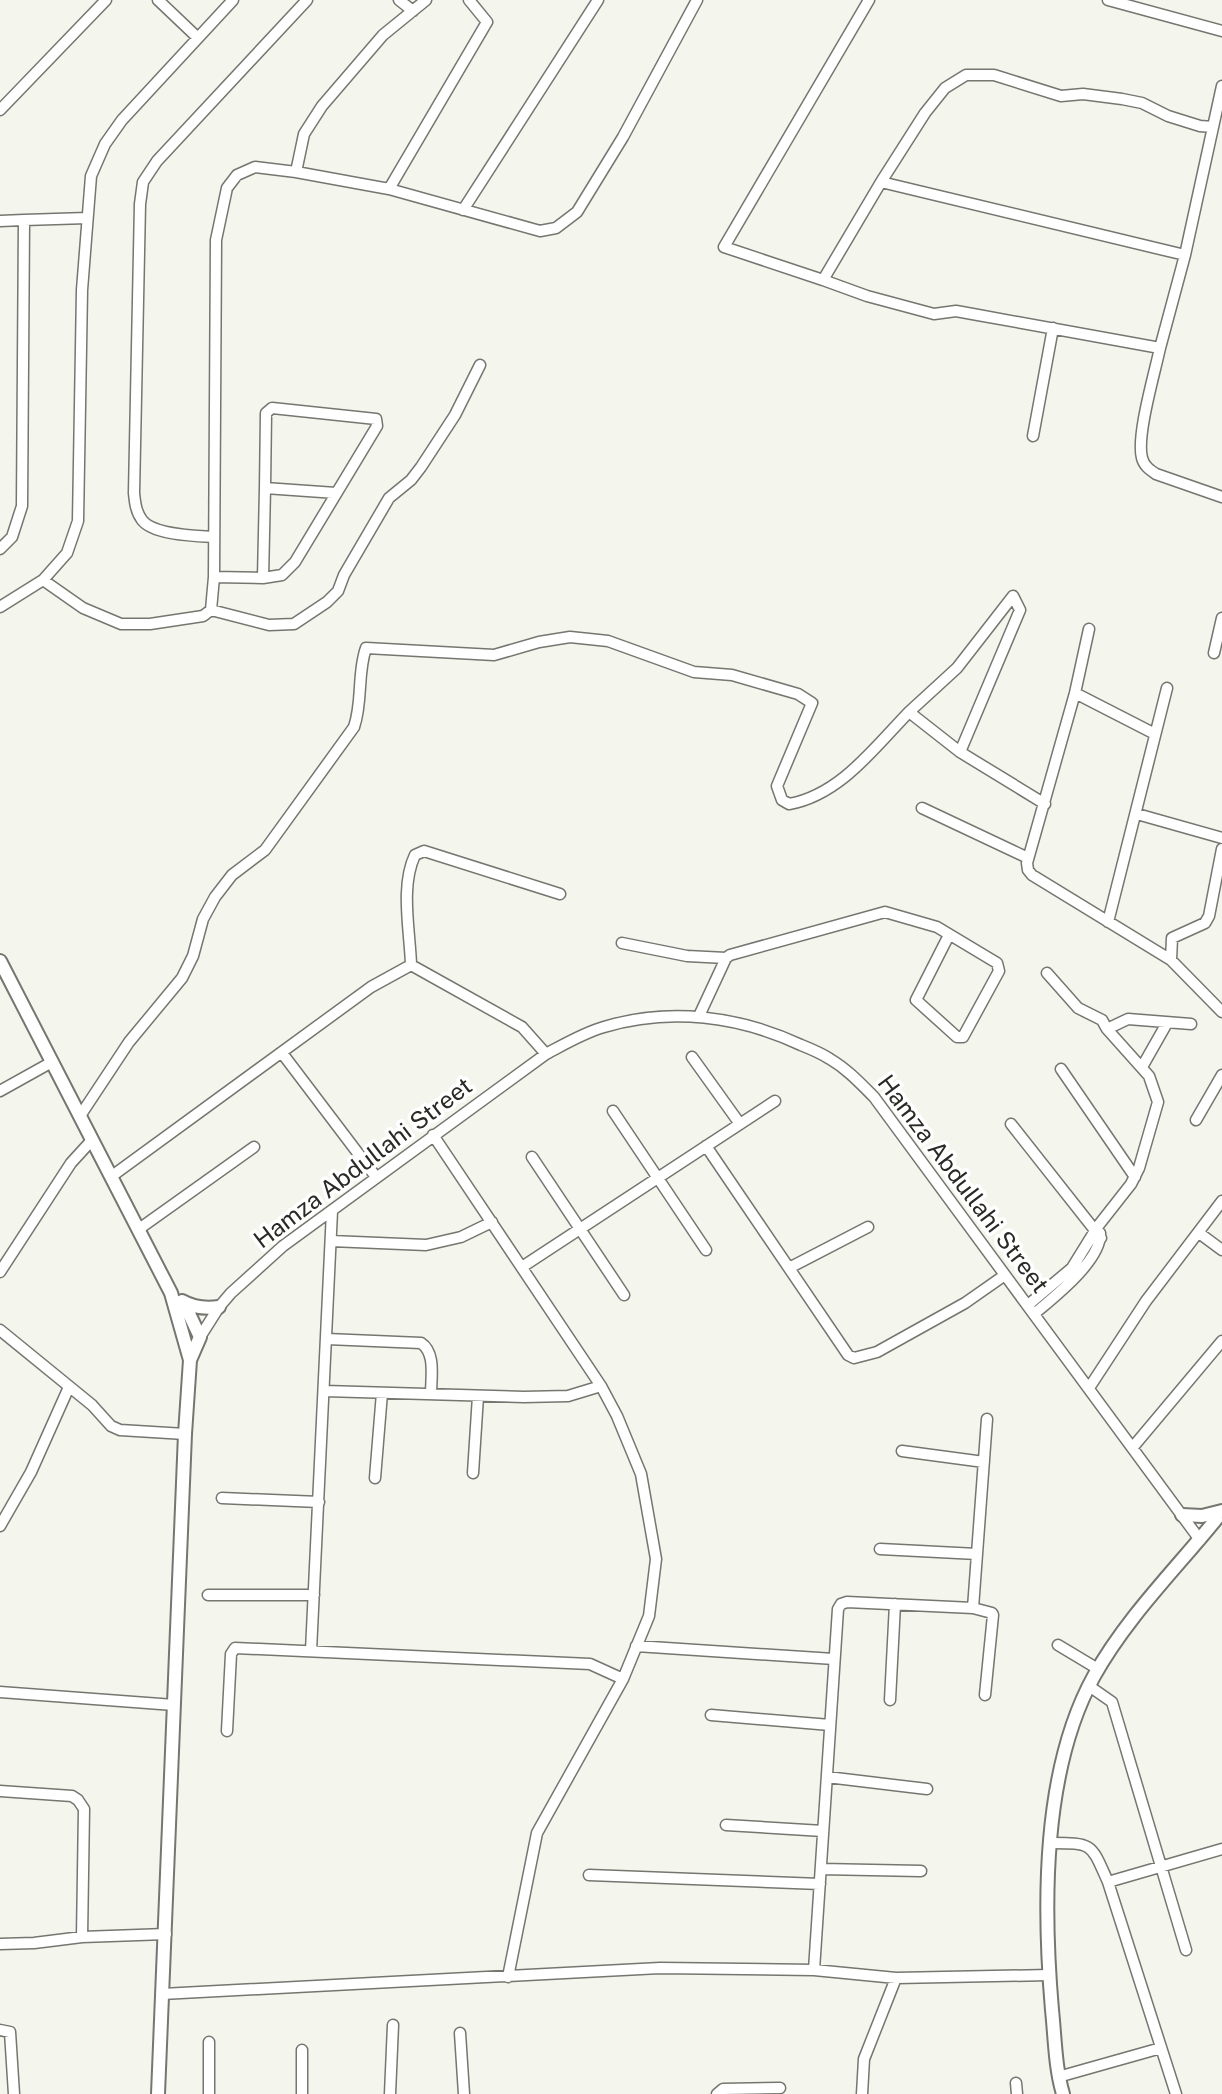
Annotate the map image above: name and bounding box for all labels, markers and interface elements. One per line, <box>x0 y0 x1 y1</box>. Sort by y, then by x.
street label: Hamza Abdullahi Street <box>873 1069 1055 1298</box>
street label: Hamza Abdullahi Street <box>248 1071 477 1253</box>

